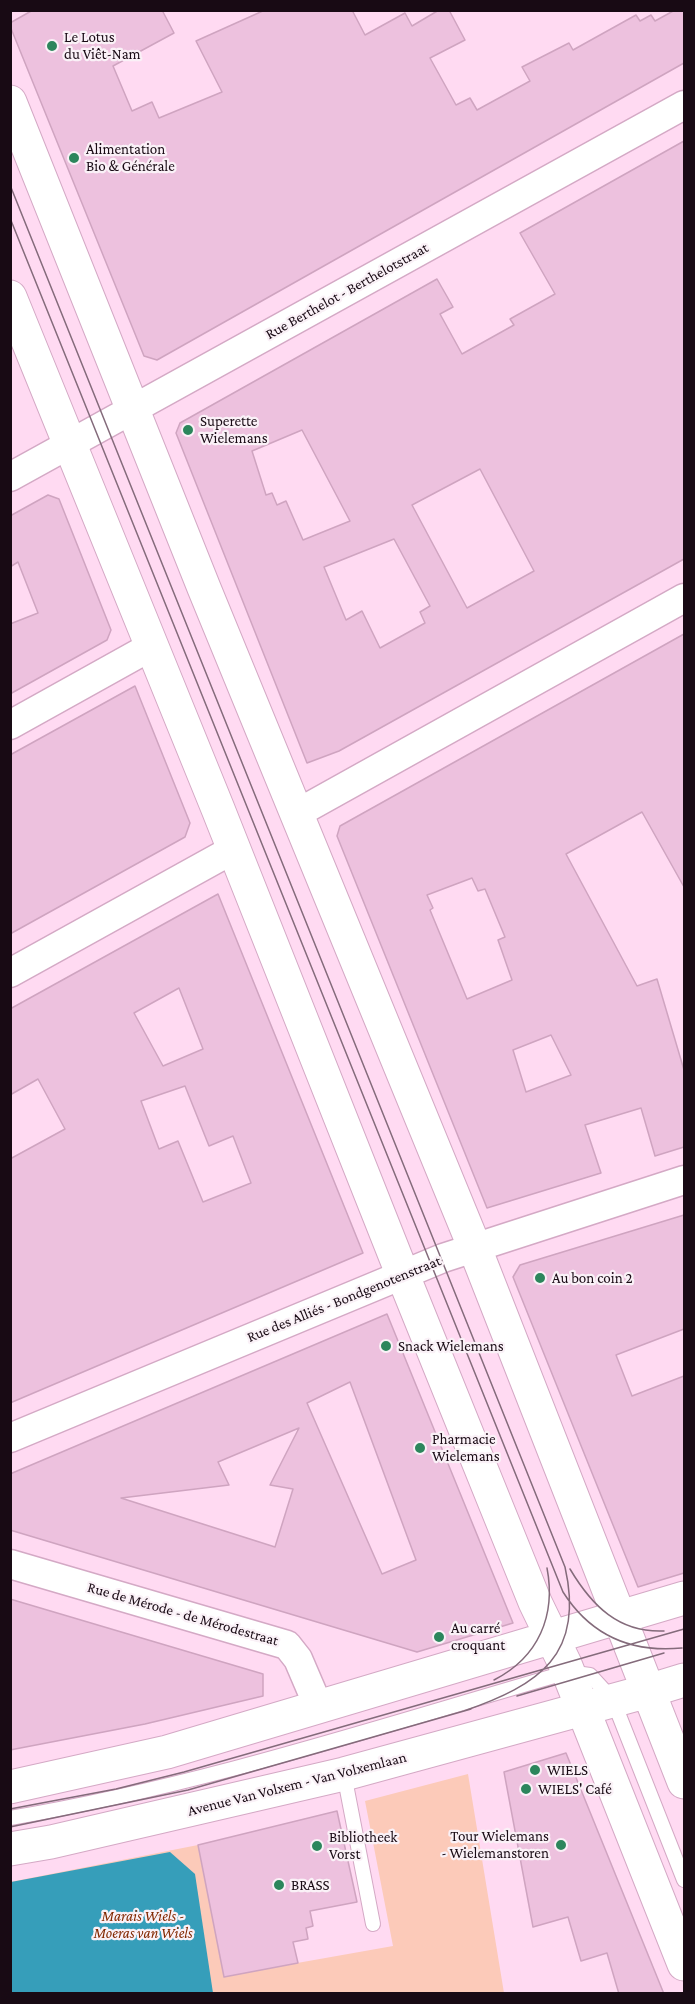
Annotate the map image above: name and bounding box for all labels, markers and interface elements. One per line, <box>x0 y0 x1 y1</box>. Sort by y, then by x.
place label: Le Lotus du Viêt-Nam <box>64 28 141 63</box>
marker: Le Lotus du Viêt-Nam <box>45 39 59 53</box>
place label: Alimentation Bio & Générale <box>86 140 175 175</box>
marker: Alimentation Bio & Générale <box>67 151 81 165</box>
street label: Rue Berthelot - Berthelotstraat <box>262 239 432 343</box>
place label: Superette Wielemans <box>200 412 268 447</box>
marker: Superette Wielemans <box>181 423 195 437</box>
street label: Rue des Alliés - Bondgenotenstraat <box>244 1252 444 1346</box>
place label: Au bon coin 2 <box>552 1269 633 1287</box>
marker: Au bon coin 2 <box>533 1271 547 1285</box>
place label: Snack Wielemans <box>398 1337 504 1355</box>
marker: Snack Wielemans <box>379 1339 393 1353</box>
place label: Pharmacie Wielemans <box>432 1430 500 1465</box>
marker: Pharmacie Wielemans <box>413 1441 427 1455</box>
street label: Rue de Mérode - de Mérodestraat <box>85 1578 281 1650</box>
place label: Au carré croquant <box>451 1619 505 1654</box>
marker: Au carré croquant <box>432 1630 446 1644</box>
street label: Avenue Van Volxem - Van Volxemlaan <box>186 1748 408 1820</box>
place label: WIELS <box>547 1761 588 1779</box>
marker: WIELS <box>528 1763 542 1777</box>
place label: WIELS' Café <box>538 1780 612 1798</box>
marker: WIELS' Café <box>519 1782 533 1796</box>
place label: Tour Wielemans - Wielemanstoren <box>441 1827 549 1862</box>
place label: Bibliotheek Vorst <box>329 1828 398 1863</box>
marker: Tour Wielemans - Wielemanstoren <box>554 1838 568 1852</box>
marker: Bibliotheek Vorst <box>310 1839 324 1853</box>
place label: BRASS <box>291 1876 330 1894</box>
marker: BRASS <box>272 1878 286 1892</box>
park label: Marais Wiels - Moeras van Wiels <box>93 1907 193 1942</box>

